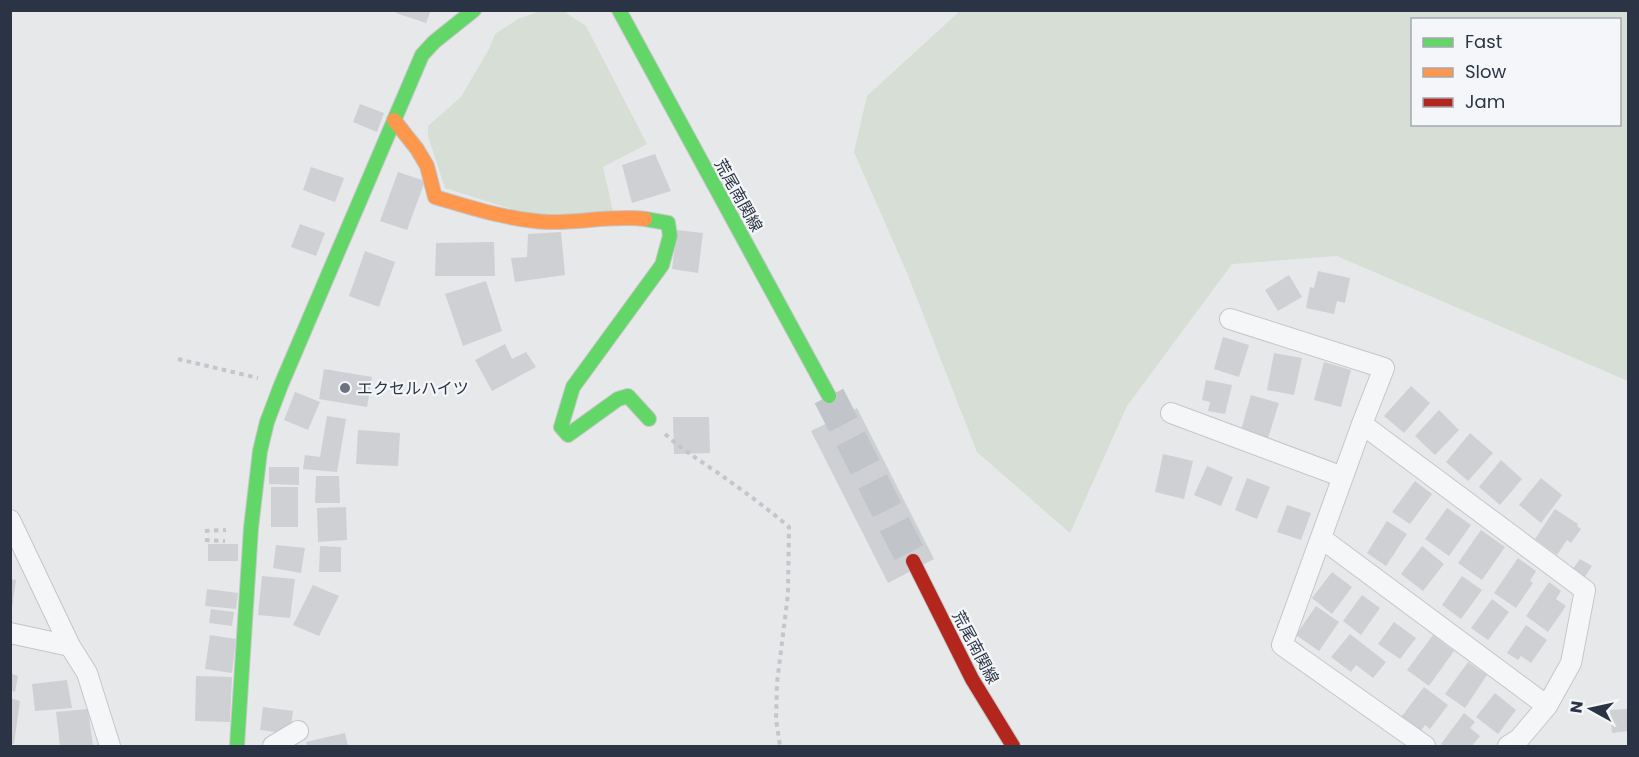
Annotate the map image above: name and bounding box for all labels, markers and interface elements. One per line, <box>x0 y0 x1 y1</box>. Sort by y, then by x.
legend <box>1411 18 1621 126</box>
text: Fast <box>1465 29 1502 54</box>
text: Slow <box>1465 59 1507 84</box>
text: Jam <box>1465 89 1505 114</box>
street label: 荒尾南関線 <box>709 155 768 236</box>
place label: エクセルハイツ <box>357 377 469 400</box>
marker: エクセルハイツ <box>338 381 352 395</box>
street label: 荒尾南関線 <box>947 607 1004 688</box>
north arrow <box>1561 679 1621 739</box>
text: N <box>1564 699 1589 715</box>

